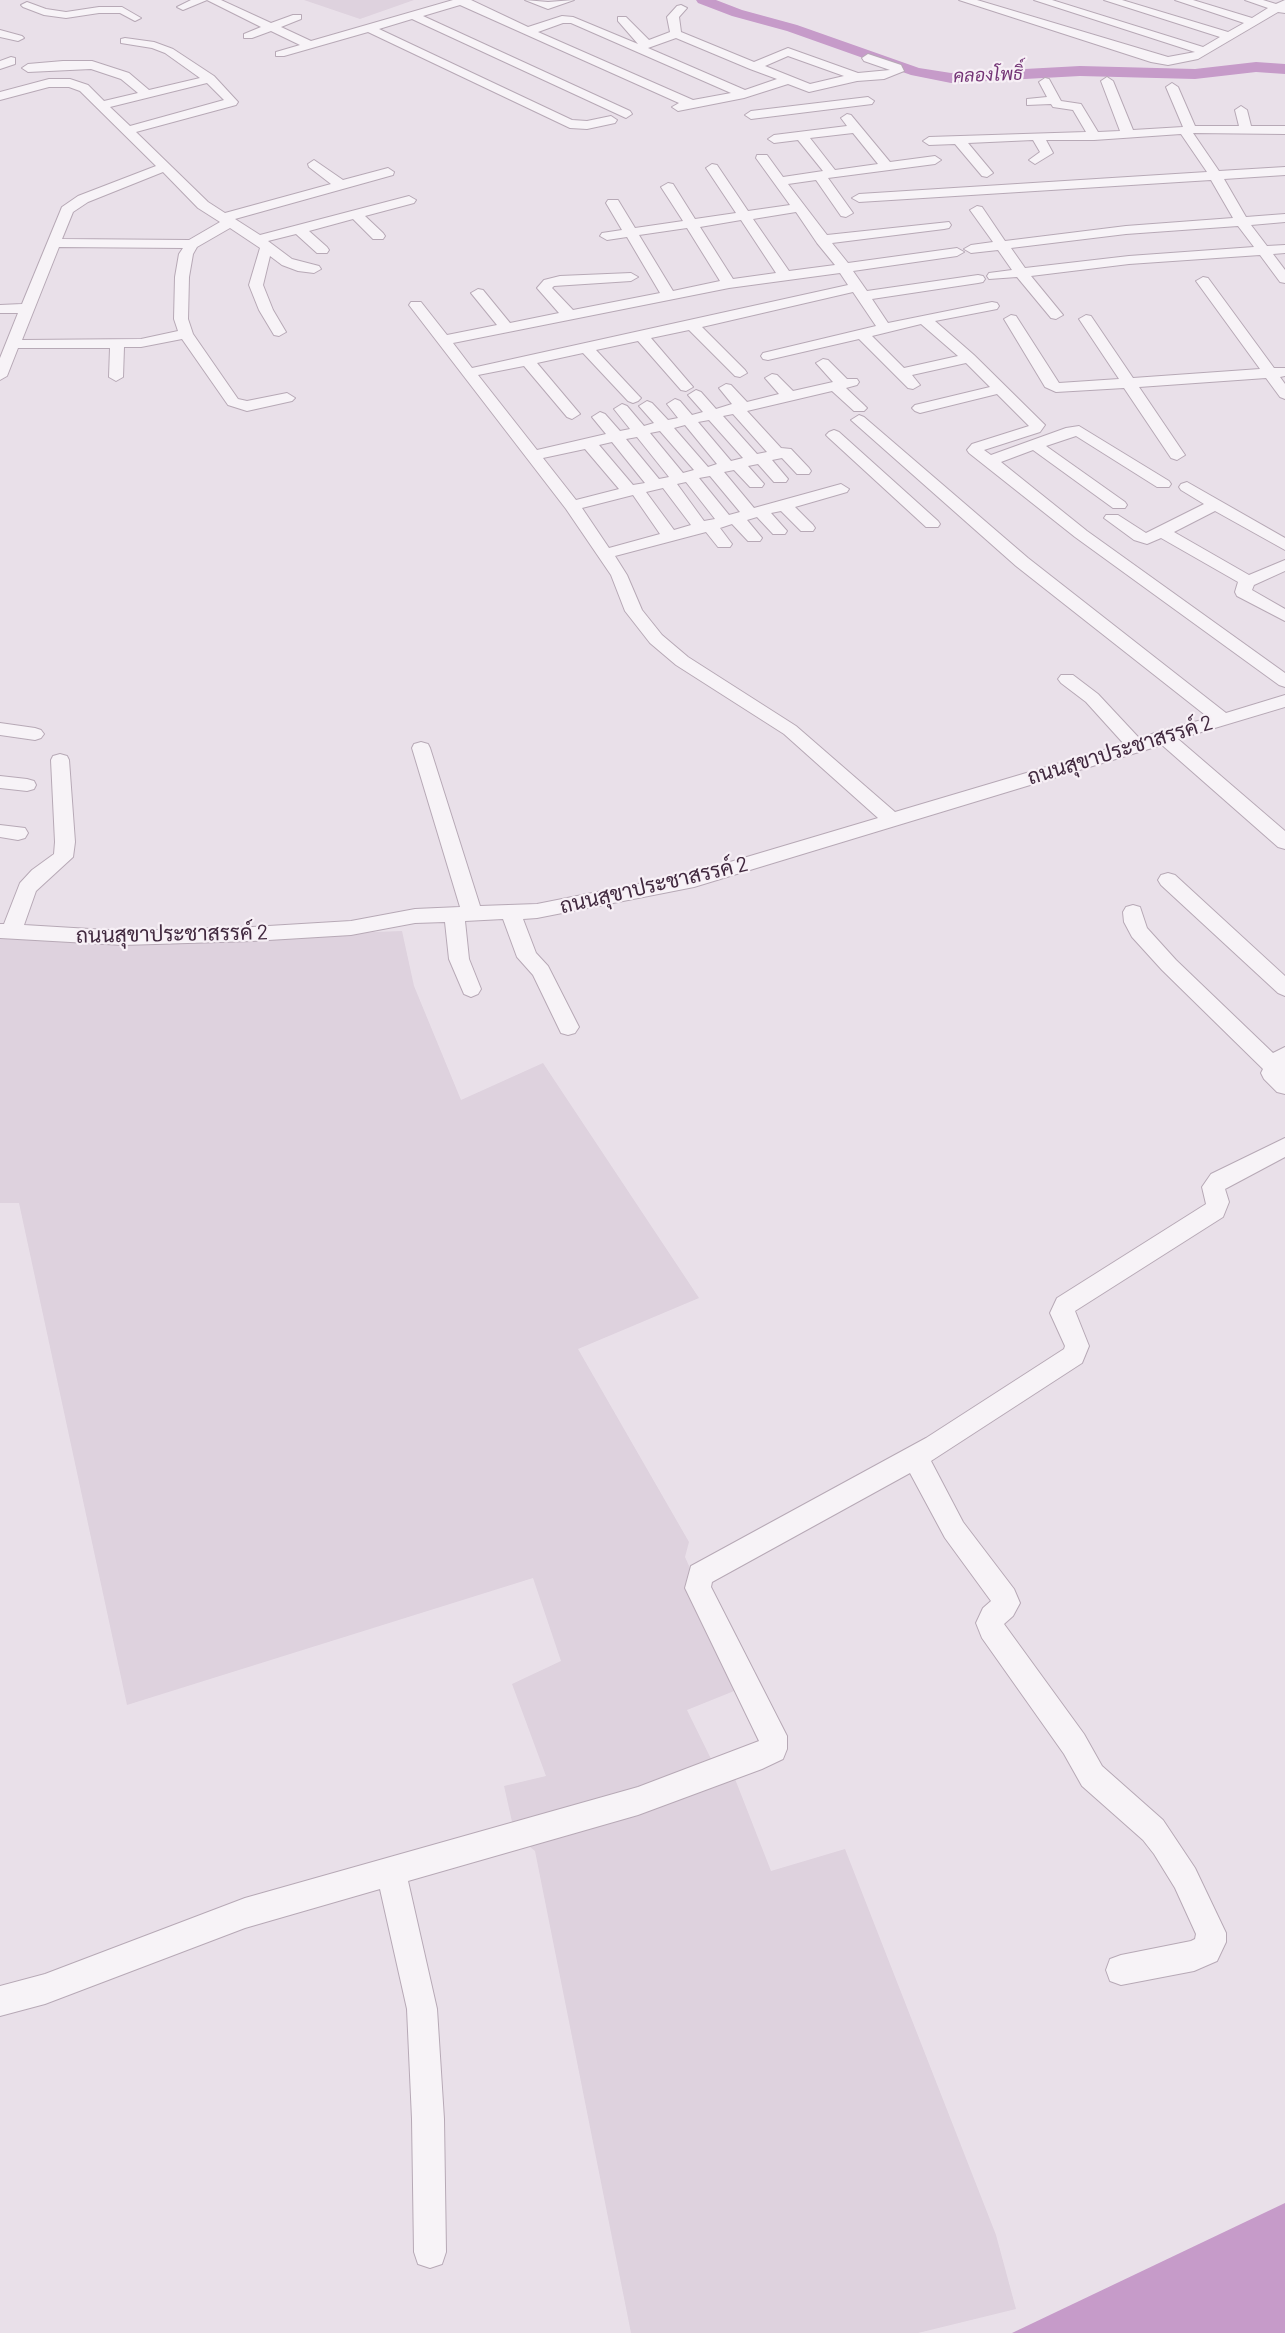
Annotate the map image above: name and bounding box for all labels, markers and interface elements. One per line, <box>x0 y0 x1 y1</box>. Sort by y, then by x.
water label: คลองโพธิ์ <box>953 63 1023 87</box>
street label: ถนนสุขาประชาสรรค์ 2 <box>1024 710 1216 790</box>
street label: ถนนสุขาประชาสรรค์ 2 <box>557 851 751 919</box>
street label: ถนนสุขาประชาสรรค์ 2 <box>76 920 268 948</box>

